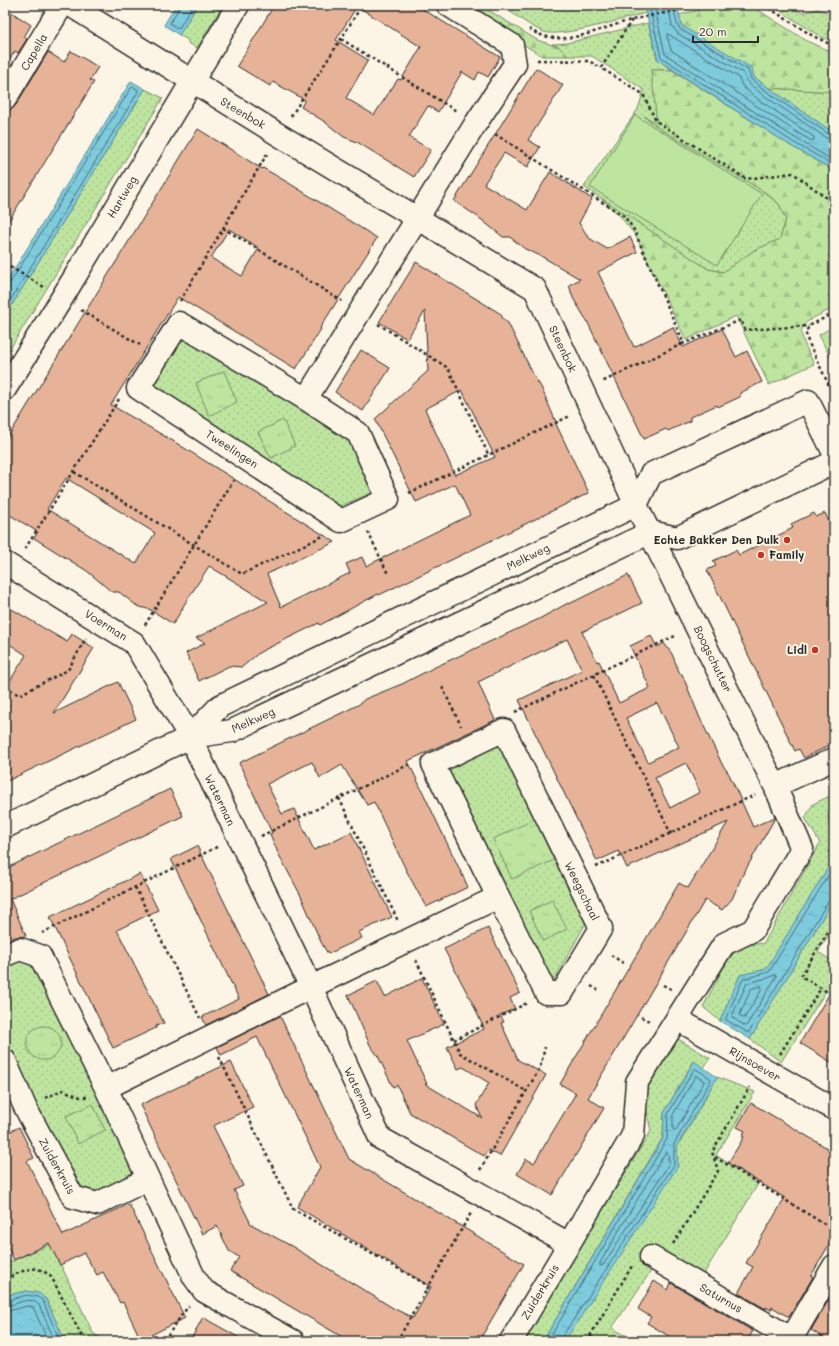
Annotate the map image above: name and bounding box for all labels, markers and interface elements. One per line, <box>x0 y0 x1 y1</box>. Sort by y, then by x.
scale bar <box>693 18 758 44</box>
text: 20 m <box>699 23 727 39</box>
street label: Capella <box>17 30 51 73</box>
street label: Steenbok <box>218 93 269 132</box>
street label: Hartweg <box>103 173 140 221</box>
street label: Steenbok <box>546 323 581 375</box>
street label: Tweelingen <box>203 426 261 471</box>
place label: Echte Bakker Den Dulk <box>654 532 779 547</box>
marker: Echte Bakker Den Dulk <box>782 535 792 545</box>
street label: Melkweg <box>504 540 552 573</box>
place label: Family <box>769 547 804 562</box>
marker: Family <box>756 550 766 560</box>
street label: Voerman <box>82 606 130 644</box>
street label: Boogschutter <box>691 623 736 695</box>
place label: Lidl <box>787 642 807 657</box>
marker: Lidl <box>810 645 820 655</box>
street label: Melkweg <box>229 703 277 736</box>
street label: Waterman <box>202 772 239 828</box>
street label: Weegschaal <box>562 859 603 923</box>
street label: Rijnsoever <box>727 1043 784 1084</box>
street label: Waterman <box>341 1065 378 1121</box>
street label: Zuiderkruis <box>36 1135 79 1197</box>
street label: Zuiderkruis <box>517 1261 562 1322</box>
street label: Saturnus <box>697 1279 745 1316</box>

